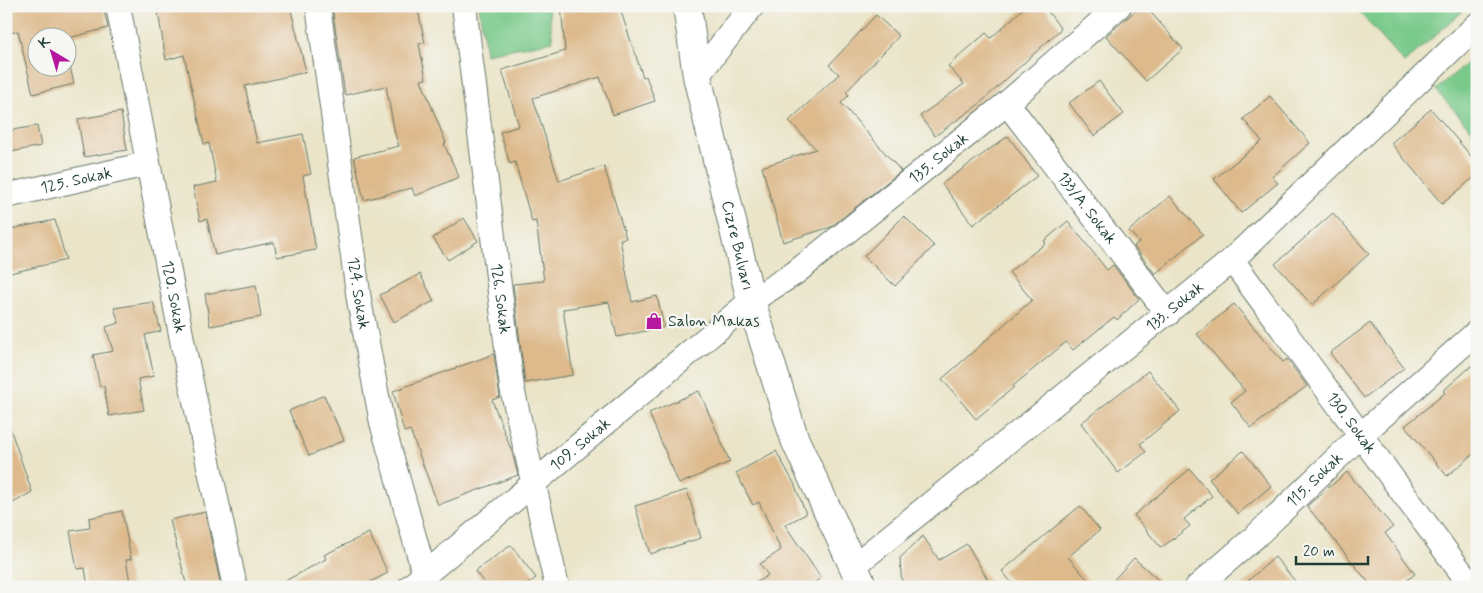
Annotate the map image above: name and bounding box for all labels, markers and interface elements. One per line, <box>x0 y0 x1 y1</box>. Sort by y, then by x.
north arrow <box>28 28 78 78</box>
text: K <box>35 32 55 53</box>
street label: 135. Sokak <box>904 128 973 188</box>
street label: 125. Sokak <box>38 162 114 198</box>
street label: 133/A. Sokak <box>1053 167 1122 249</box>
street label: Cizre Bulvarı <box>717 198 759 293</box>
street label: 124. Sokak <box>343 256 375 331</box>
street label: 120. Sokak <box>157 259 191 335</box>
street label: 126. Sokak <box>486 262 516 335</box>
street label: 133. Sokak <box>1141 277 1208 336</box>
shop icon: Salon Makas <box>644 311 664 331</box>
place label: Salon Makas <box>668 311 760 332</box>
street label: 130. Sokak <box>1322 388 1381 458</box>
street label: 109. Sokak <box>545 413 615 476</box>
street label: 115. Sokak <box>1281 448 1347 512</box>
scale bar <box>1296 533 1368 565</box>
text: 20 m <box>1303 542 1335 562</box>

